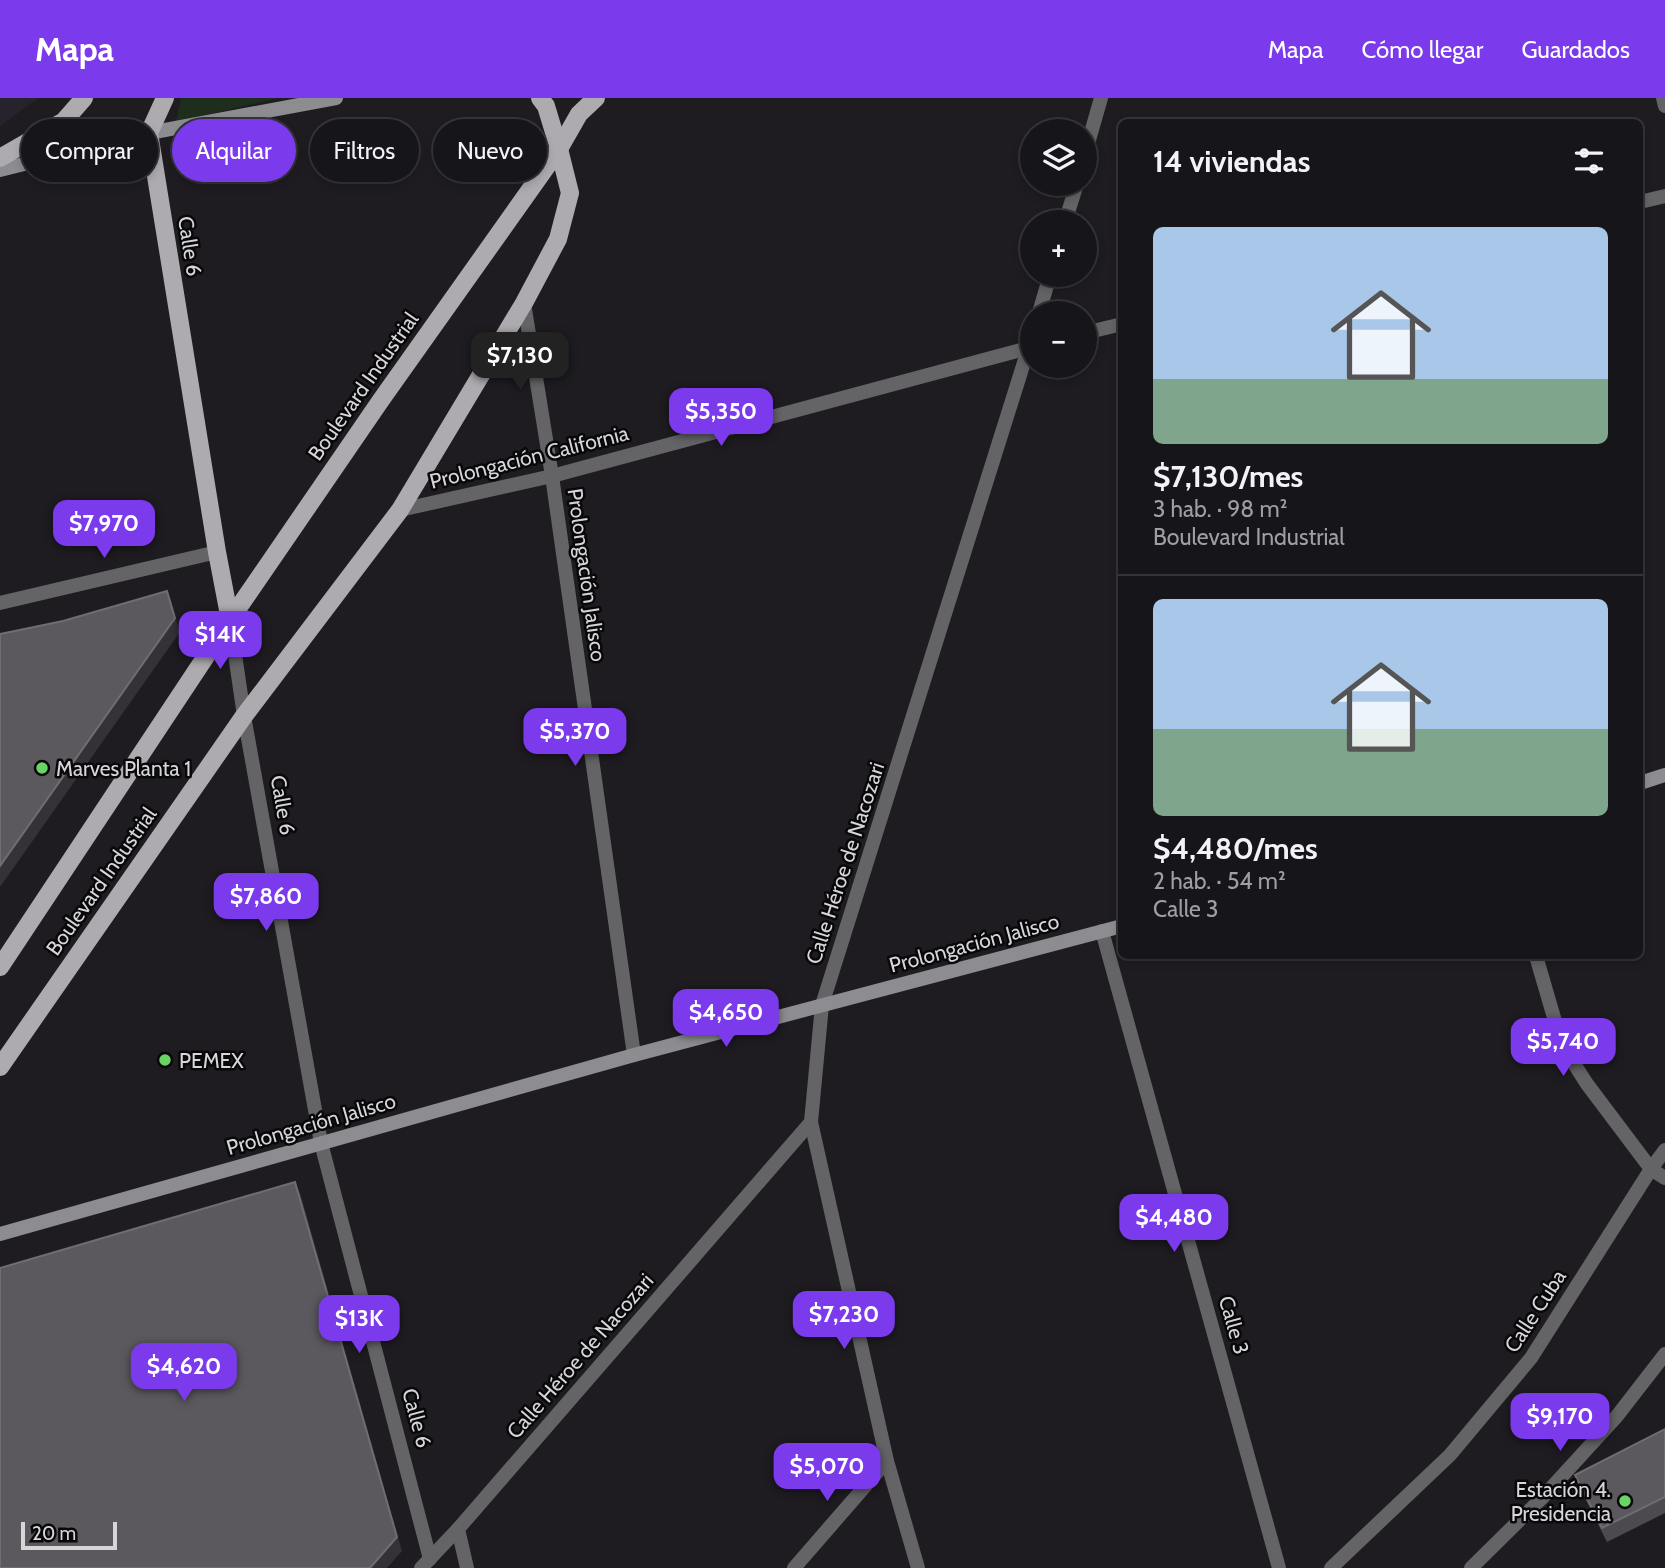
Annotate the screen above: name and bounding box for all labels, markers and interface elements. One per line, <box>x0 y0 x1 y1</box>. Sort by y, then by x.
text: Mapa <box>35 29 114 69</box>
text: Mapa <box>1268 35 1324 64</box>
text: Cómo llegar <box>1362 35 1483 64</box>
text: Guardados <box>1521 35 1630 64</box>
chip: Comprar <box>21 119 158 182</box>
chip: Alquilar <box>172 119 296 182</box>
chip: Filtros <box>310 119 419 182</box>
chip: Nuevo <box>433 119 547 182</box>
map controls <box>1020 119 1097 378</box>
button: layers <box>1020 119 1097 196</box>
icon: filters <box>1570 142 1608 180</box>
text: 14 viviendas <box>1153 143 1310 180</box>
button: + <box>1020 210 1097 287</box>
street label: Calle 6 <box>173 214 207 278</box>
icon: home <box>1318 272 1444 398</box>
button: − <box>1020 301 1097 378</box>
street label: Boulevard Industrial <box>303 307 423 465</box>
pin: $7,130 <box>463 332 577 392</box>
text: $7,130 <box>487 341 553 369</box>
pin: $5,350 <box>664 388 778 448</box>
text: $5,350 <box>685 397 757 425</box>
street label: Prolongación California <box>427 420 631 494</box>
text: $7,130/mes <box>1153 458 1303 495</box>
street label: Prolongación Jalisco <box>562 487 612 663</box>
text: 3 hab. · 98 m² <box>1153 495 1287 523</box>
pin: $7,970 <box>47 500 161 560</box>
text: $7,970 <box>69 509 139 537</box>
text: Boulevard Industrial <box>1153 523 1345 551</box>
pin: $14K <box>179 612 261 671</box>
text: $14K <box>195 620 245 648</box>
icon: home <box>1318 644 1444 770</box>
pin: $5,370 <box>518 708 632 768</box>
text: $5,370 <box>539 717 611 745</box>
place label: Marves Planta 1 <box>56 756 191 781</box>
street label: Calle Héroe de Nacozari <box>801 759 889 967</box>
marker: Marves Planta 1 <box>34 760 50 776</box>
street label: Calle 6 <box>265 773 301 837</box>
street label: Boulevard Industrial <box>41 802 161 960</box>
text: $4,480/mes <box>1153 830 1318 867</box>
text: 2 hab. · 54 m² <box>1153 867 1286 895</box>
pin: $7,860 <box>209 874 323 933</box>
text: $7,860 <box>230 882 302 910</box>
text: Calle 3 <box>1153 895 1218 923</box>
street label: Prolongación Jalisco <box>886 908 1062 978</box>
pin: $4,650 <box>669 990 783 1049</box>
text: $4,650 <box>689 998 763 1026</box>
pin: $5,740 <box>1506 1018 1620 1078</box>
text: $5,740 <box>1527 1027 1599 1055</box>
place label: PEMEX <box>179 1048 244 1073</box>
marker: PEMEX <box>157 1052 173 1068</box>
street label: Prolongación Jalisco <box>224 1088 398 1160</box>
pin: $4,480 <box>1117 1194 1231 1254</box>
text: $4,480 <box>1135 1203 1213 1231</box>
street label: Calle Cuba <box>1499 1265 1571 1357</box>
street label: Calle Héroe de Nacozari <box>502 1268 658 1444</box>
pin: $7,230 <box>787 1292 901 1351</box>
street label: Calle 3 <box>1214 1293 1254 1357</box>
pin: $13K <box>318 1296 400 1355</box>
text: $7,230 <box>809 1300 879 1328</box>
text: $13K <box>335 1304 383 1332</box>
pin: $4,620 <box>127 1344 241 1403</box>
text: $4,620 <box>147 1352 221 1380</box>
street label: Calle 6 <box>397 1386 437 1450</box>
pin: $9,170 <box>1503 1394 1617 1453</box>
text: $9,170 <box>1526 1402 1594 1430</box>
pin: $5,070 <box>770 1444 884 1503</box>
text: $5,070 <box>790 1452 864 1480</box>
place label: Estación 4. Presidencia <box>1511 1477 1611 1526</box>
marker: Estación 4. Presidencia <box>1617 1493 1633 1509</box>
scale bar <box>21 1519 117 1551</box>
text: 20 m <box>32 1522 76 1545</box>

